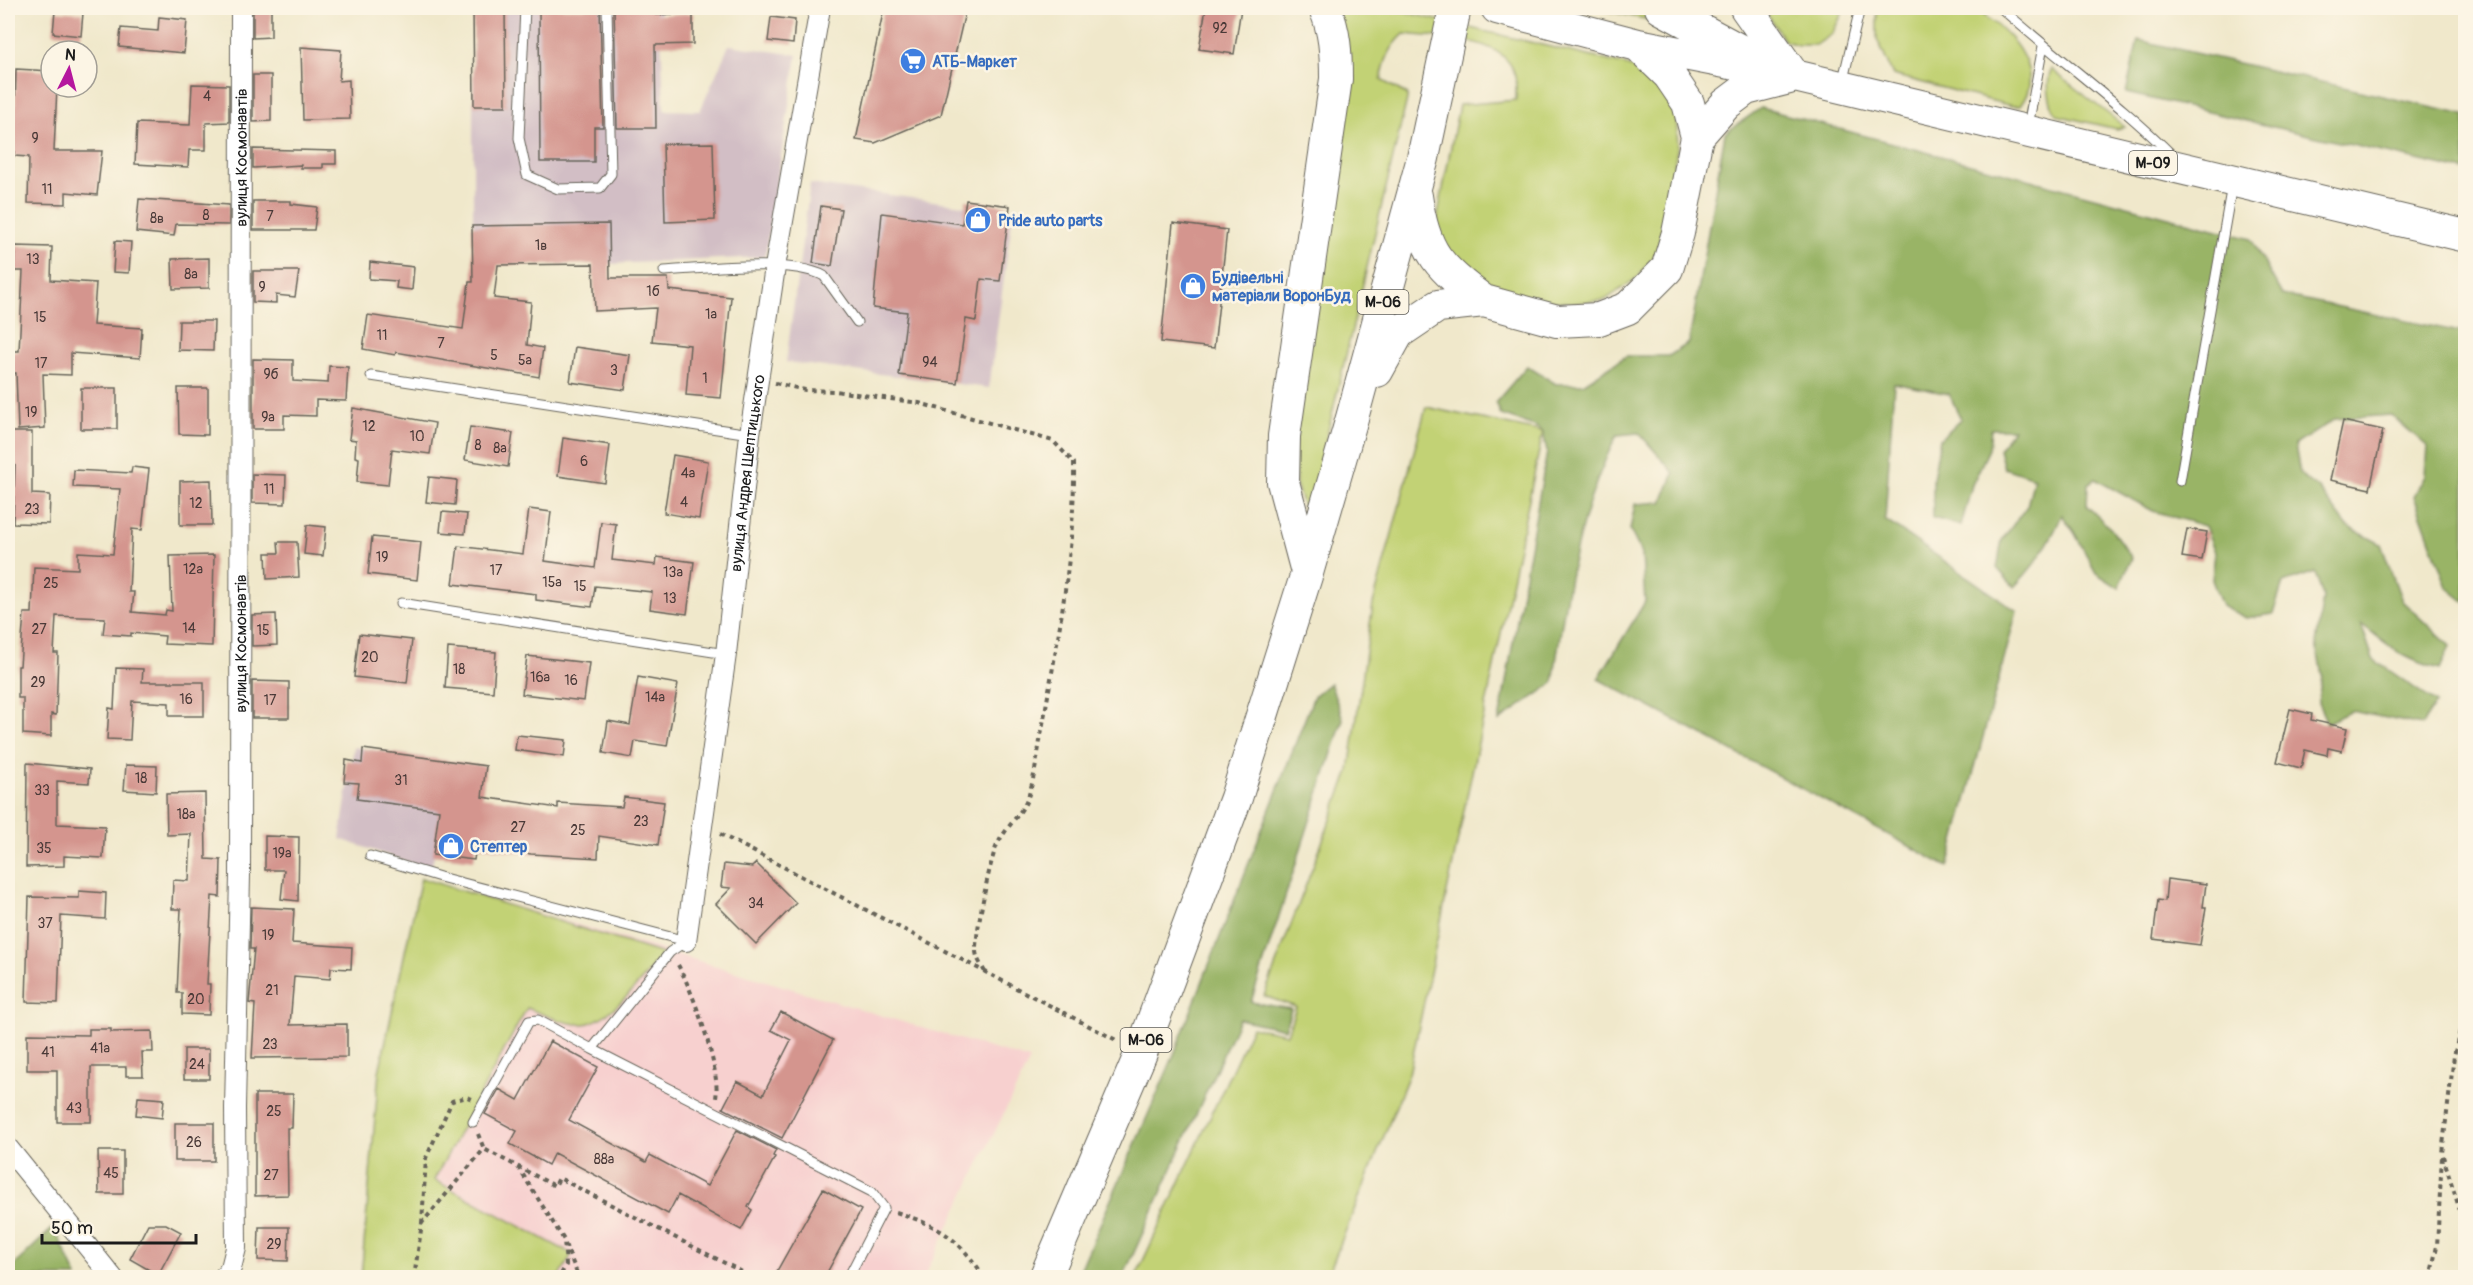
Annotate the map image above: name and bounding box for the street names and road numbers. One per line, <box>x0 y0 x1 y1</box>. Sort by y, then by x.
street label: вулиця Космонавтів <box>232 88 252 227</box>
road number: М-09 <box>2129 151 2177 175</box>
road number: М-06 <box>1358 290 1408 314</box>
street label: вулиця Андрея Шептицького <box>726 373 770 573</box>
street label: вулиця Космонавтів <box>231 574 251 713</box>
road number: М-06 <box>1120 1028 1172 1052</box>

